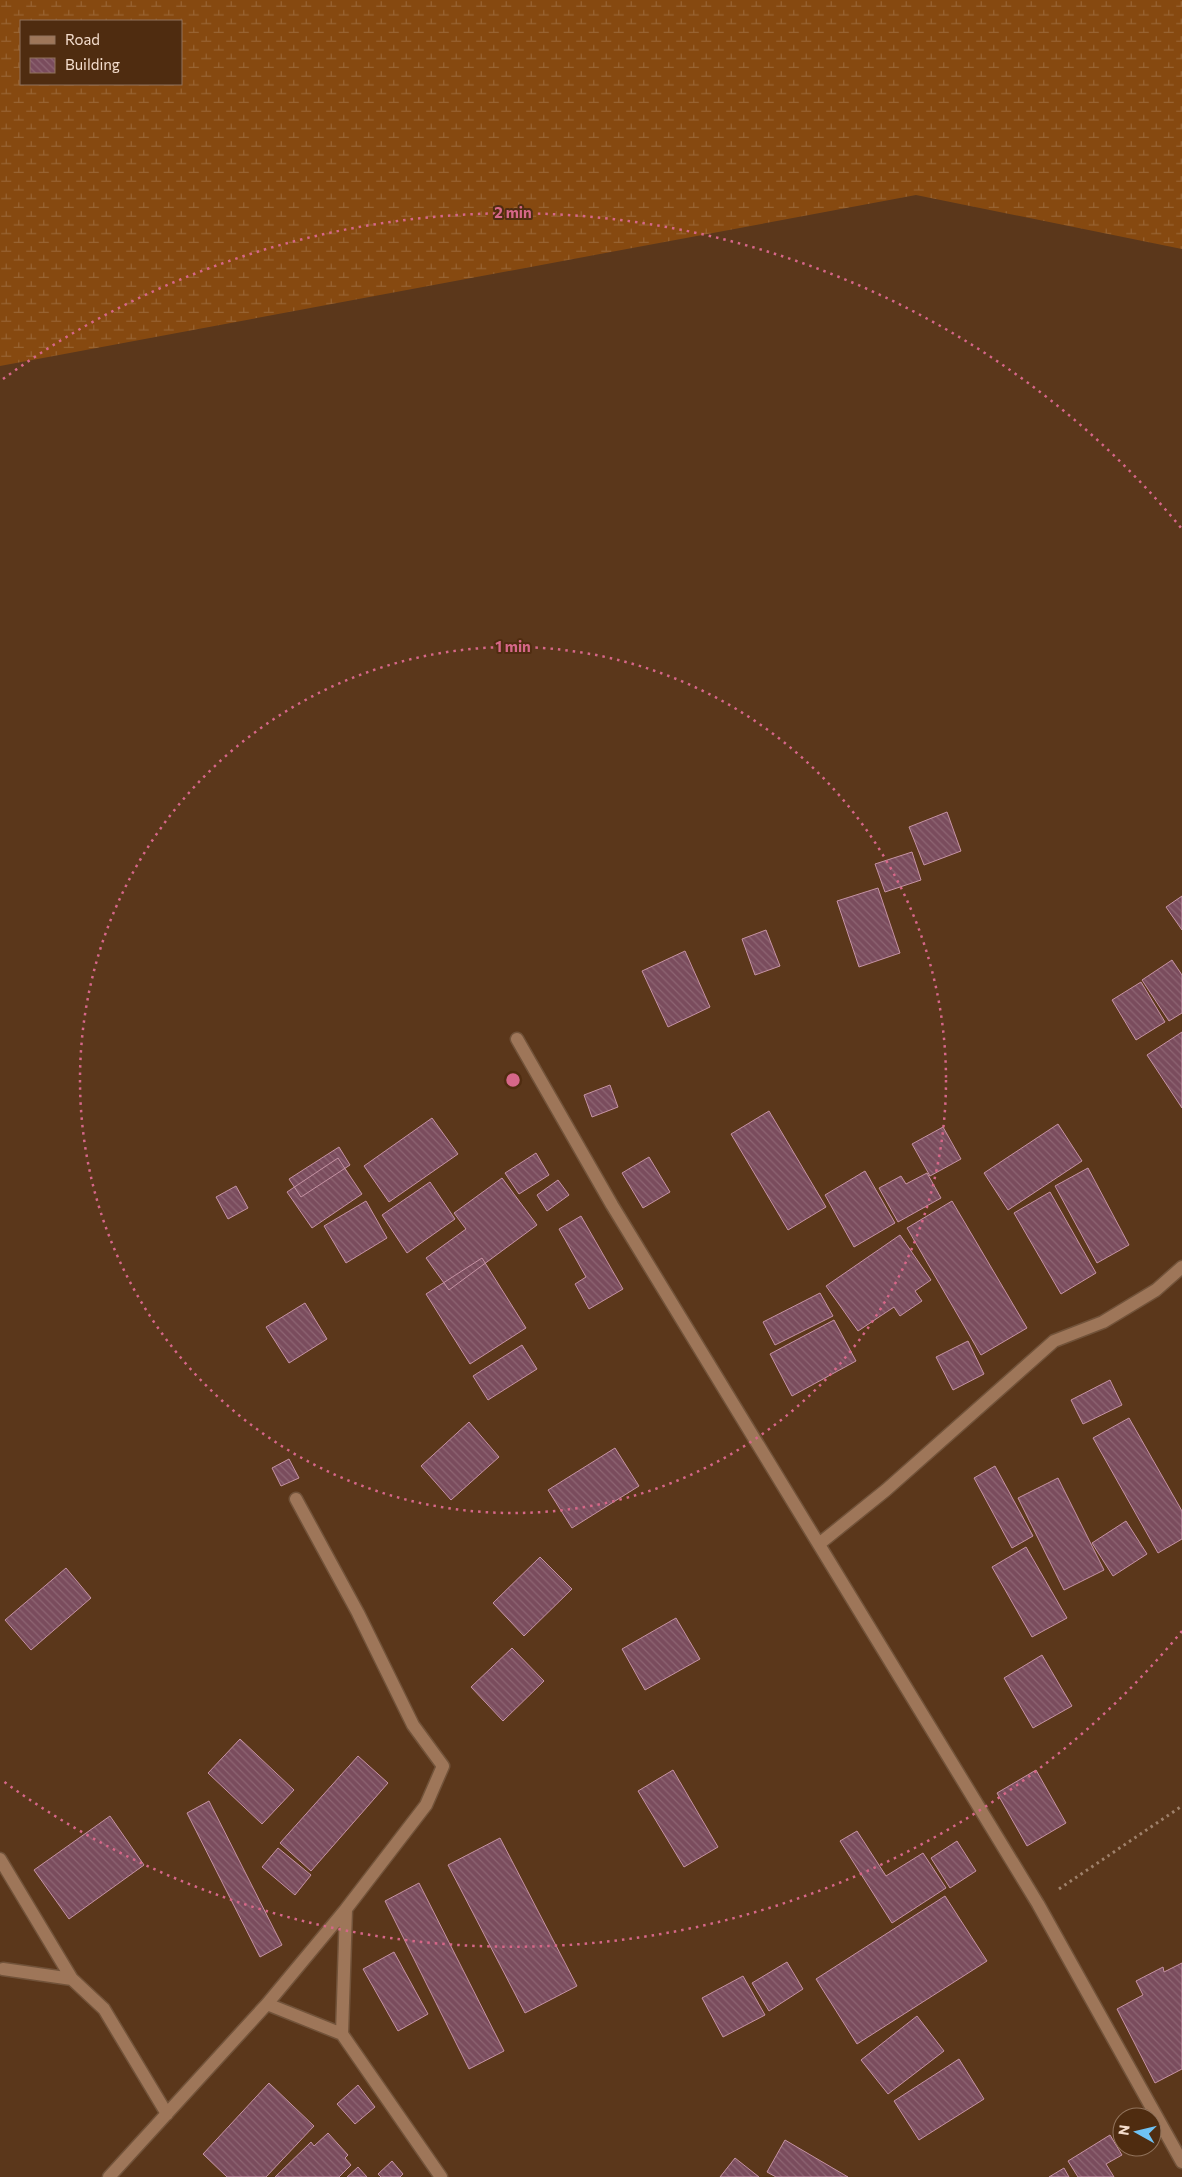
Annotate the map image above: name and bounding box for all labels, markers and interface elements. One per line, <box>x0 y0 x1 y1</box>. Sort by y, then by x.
legend <box>20 20 182 85</box>
text: Road <box>65 30 100 48</box>
text: Building <box>65 55 120 73</box>
text: 2 min <box>494 203 532 221</box>
text: 1 min <box>495 637 531 655</box>
centre of rings <box>504 1071 522 1089</box>
north arrow <box>1112 2107 1162 2157</box>
text: N <box>1114 2124 1133 2137</box>

